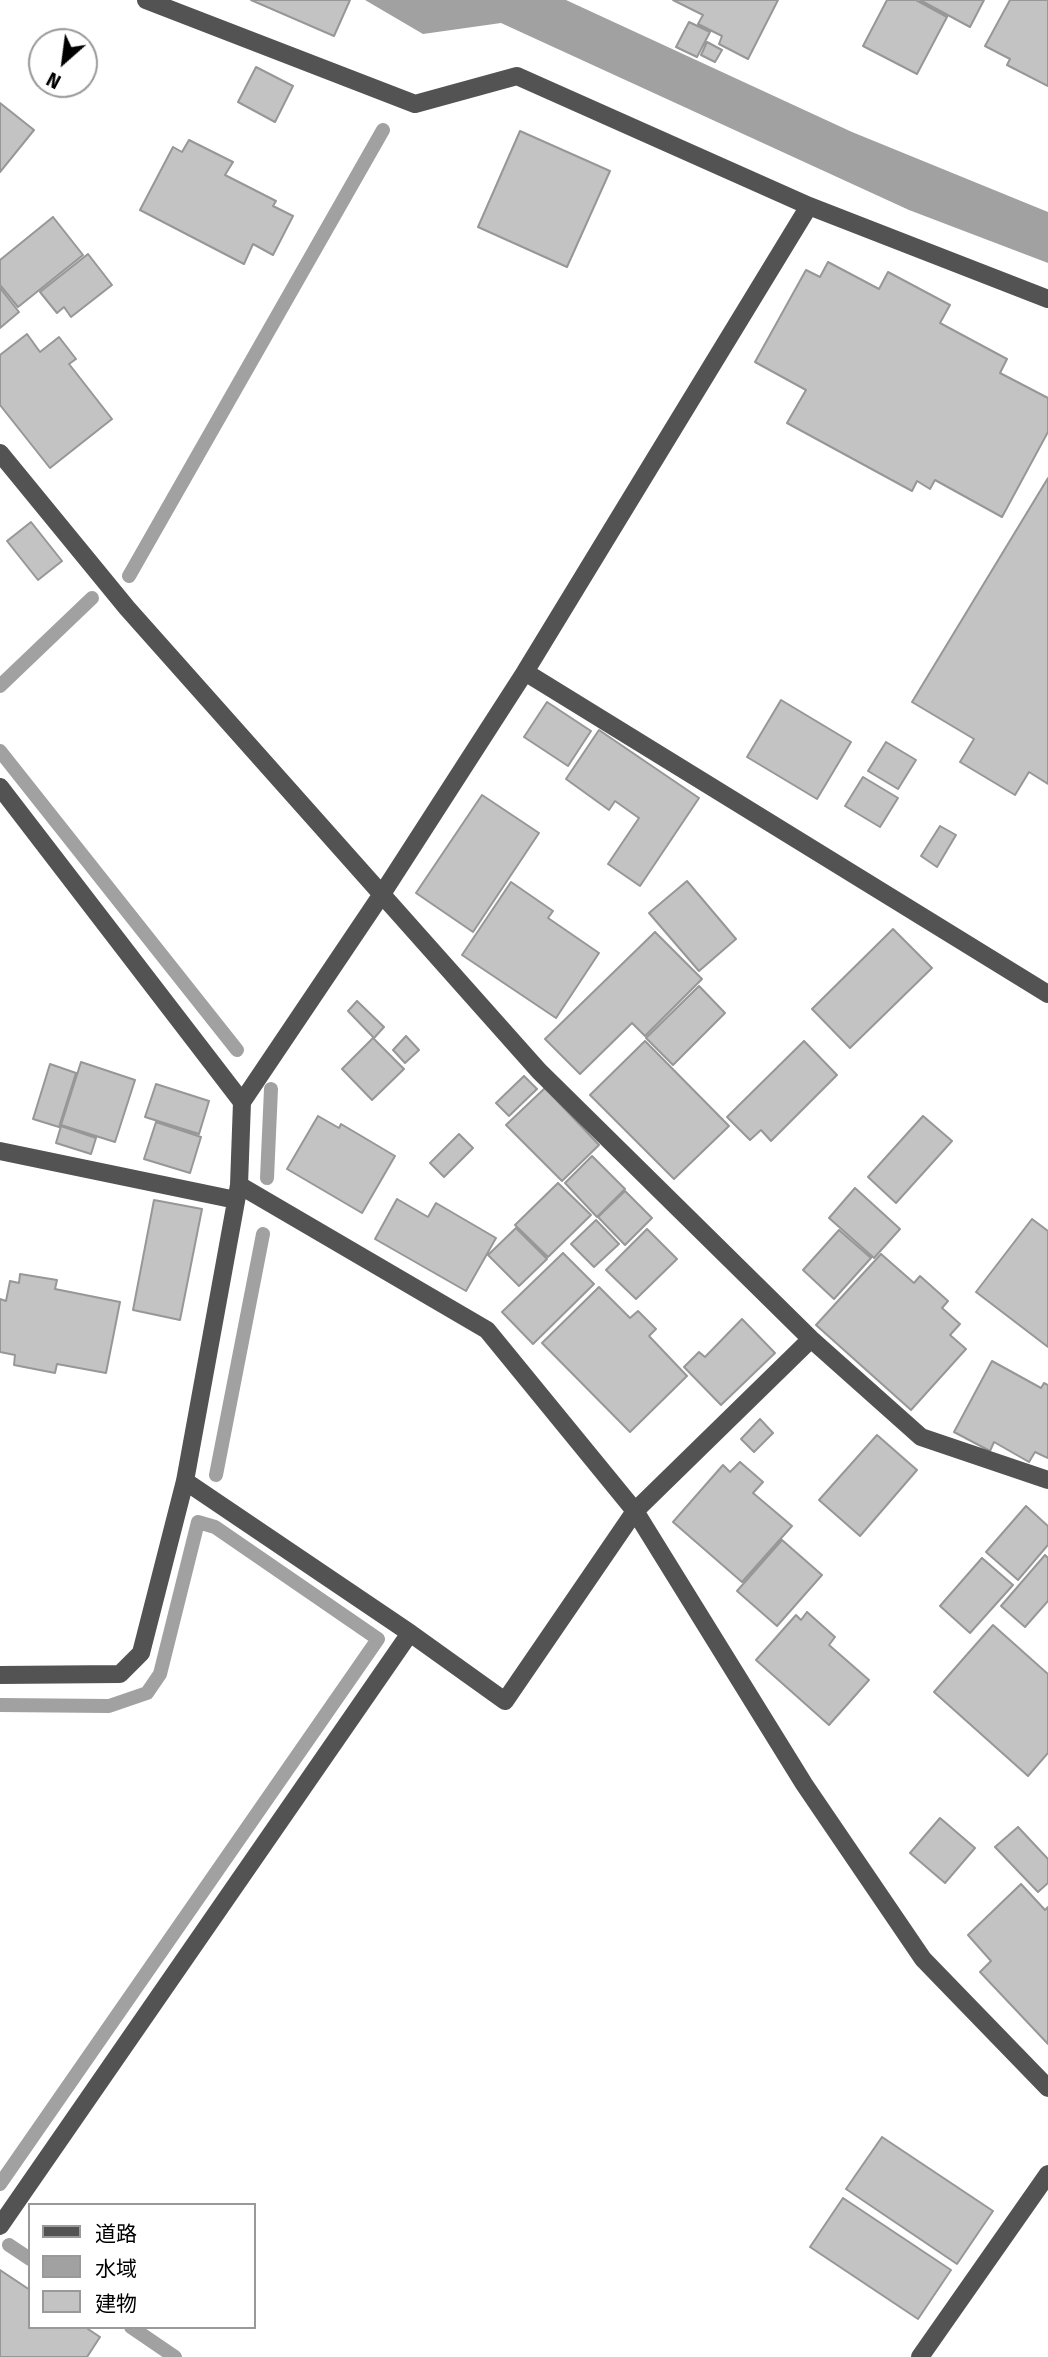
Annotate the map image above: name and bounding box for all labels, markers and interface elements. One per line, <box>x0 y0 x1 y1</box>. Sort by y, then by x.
north arrow <box>28 28 98 98</box>
text: N <box>43 67 65 93</box>
legend <box>28 2203 256 2329</box>
text: 道路 <box>95 2221 137 2247</box>
text: 水域 <box>95 2256 137 2282</box>
text: 建物 <box>95 2291 137 2317</box>

